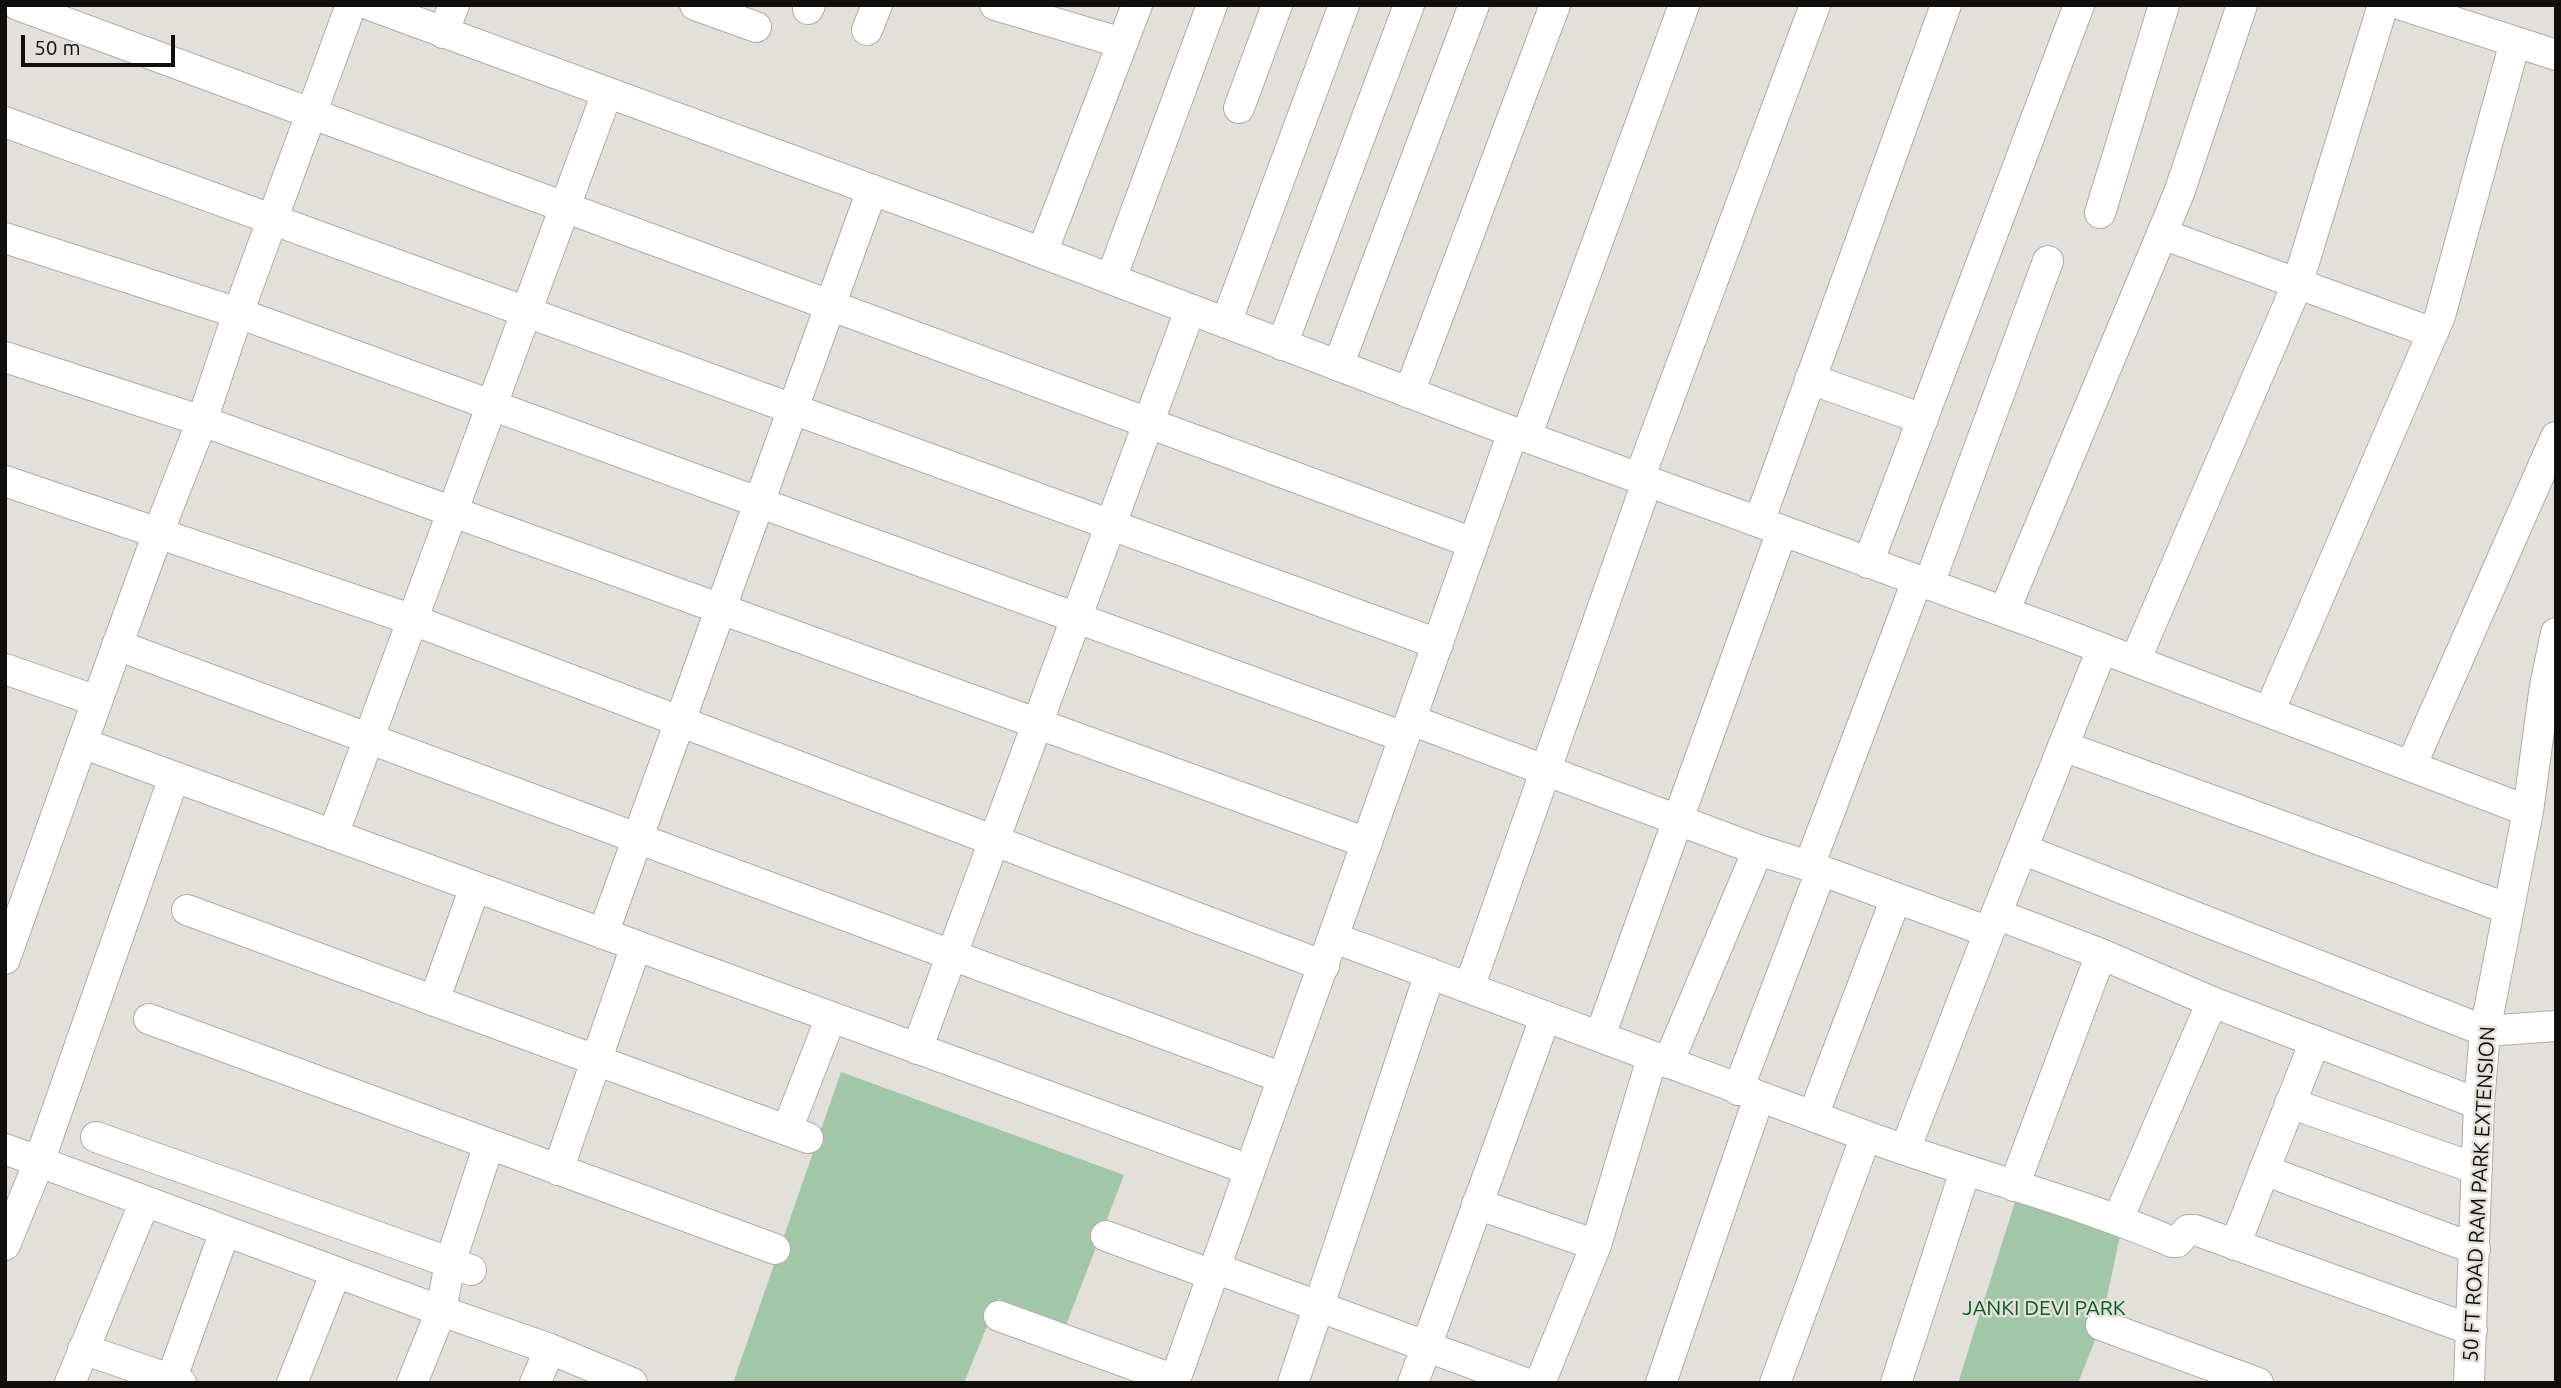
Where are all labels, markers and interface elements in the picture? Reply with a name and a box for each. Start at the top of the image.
scale bar [24,21,178,65]
text: 50 m [34,35,81,59]
street label: 50 FT ROAD RAM PARK EXTENSION [2458,1025,2500,1363]
park label: JANKI DEVI PARK [1962,1295,2126,1321]

